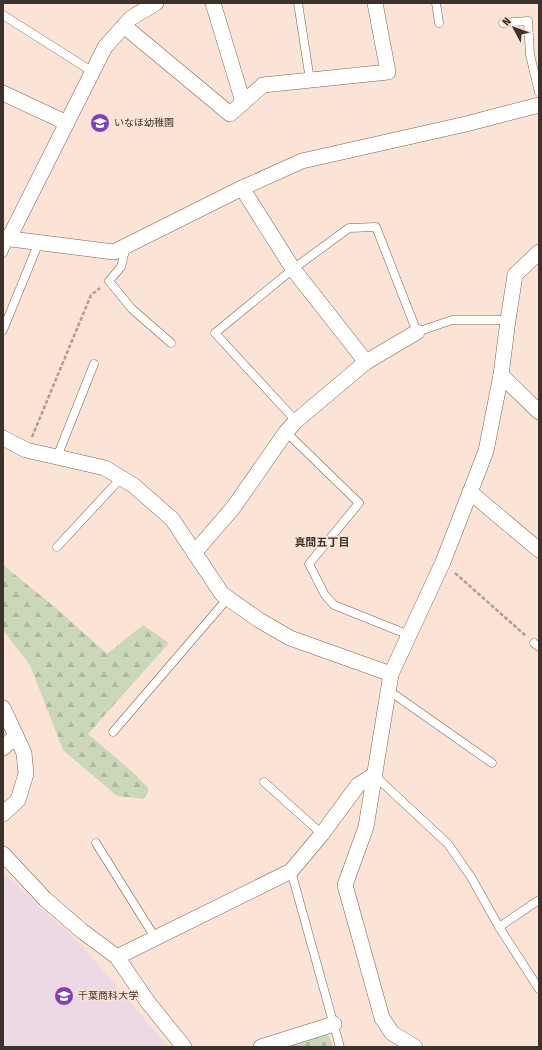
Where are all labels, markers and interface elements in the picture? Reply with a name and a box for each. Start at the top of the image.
north arrow [494,8,534,48]
text: N [500,15,514,29]
school or university icon: いなほ幼稚園 [89,112,111,134]
place label: いなほ幼稚園 [114,117,174,129]
district label: 真間五丁目 [295,536,350,549]
school or university icon: 千葉商科大学 [53,985,75,1007]
place label: 千葉商科大学 [78,990,138,1002]

